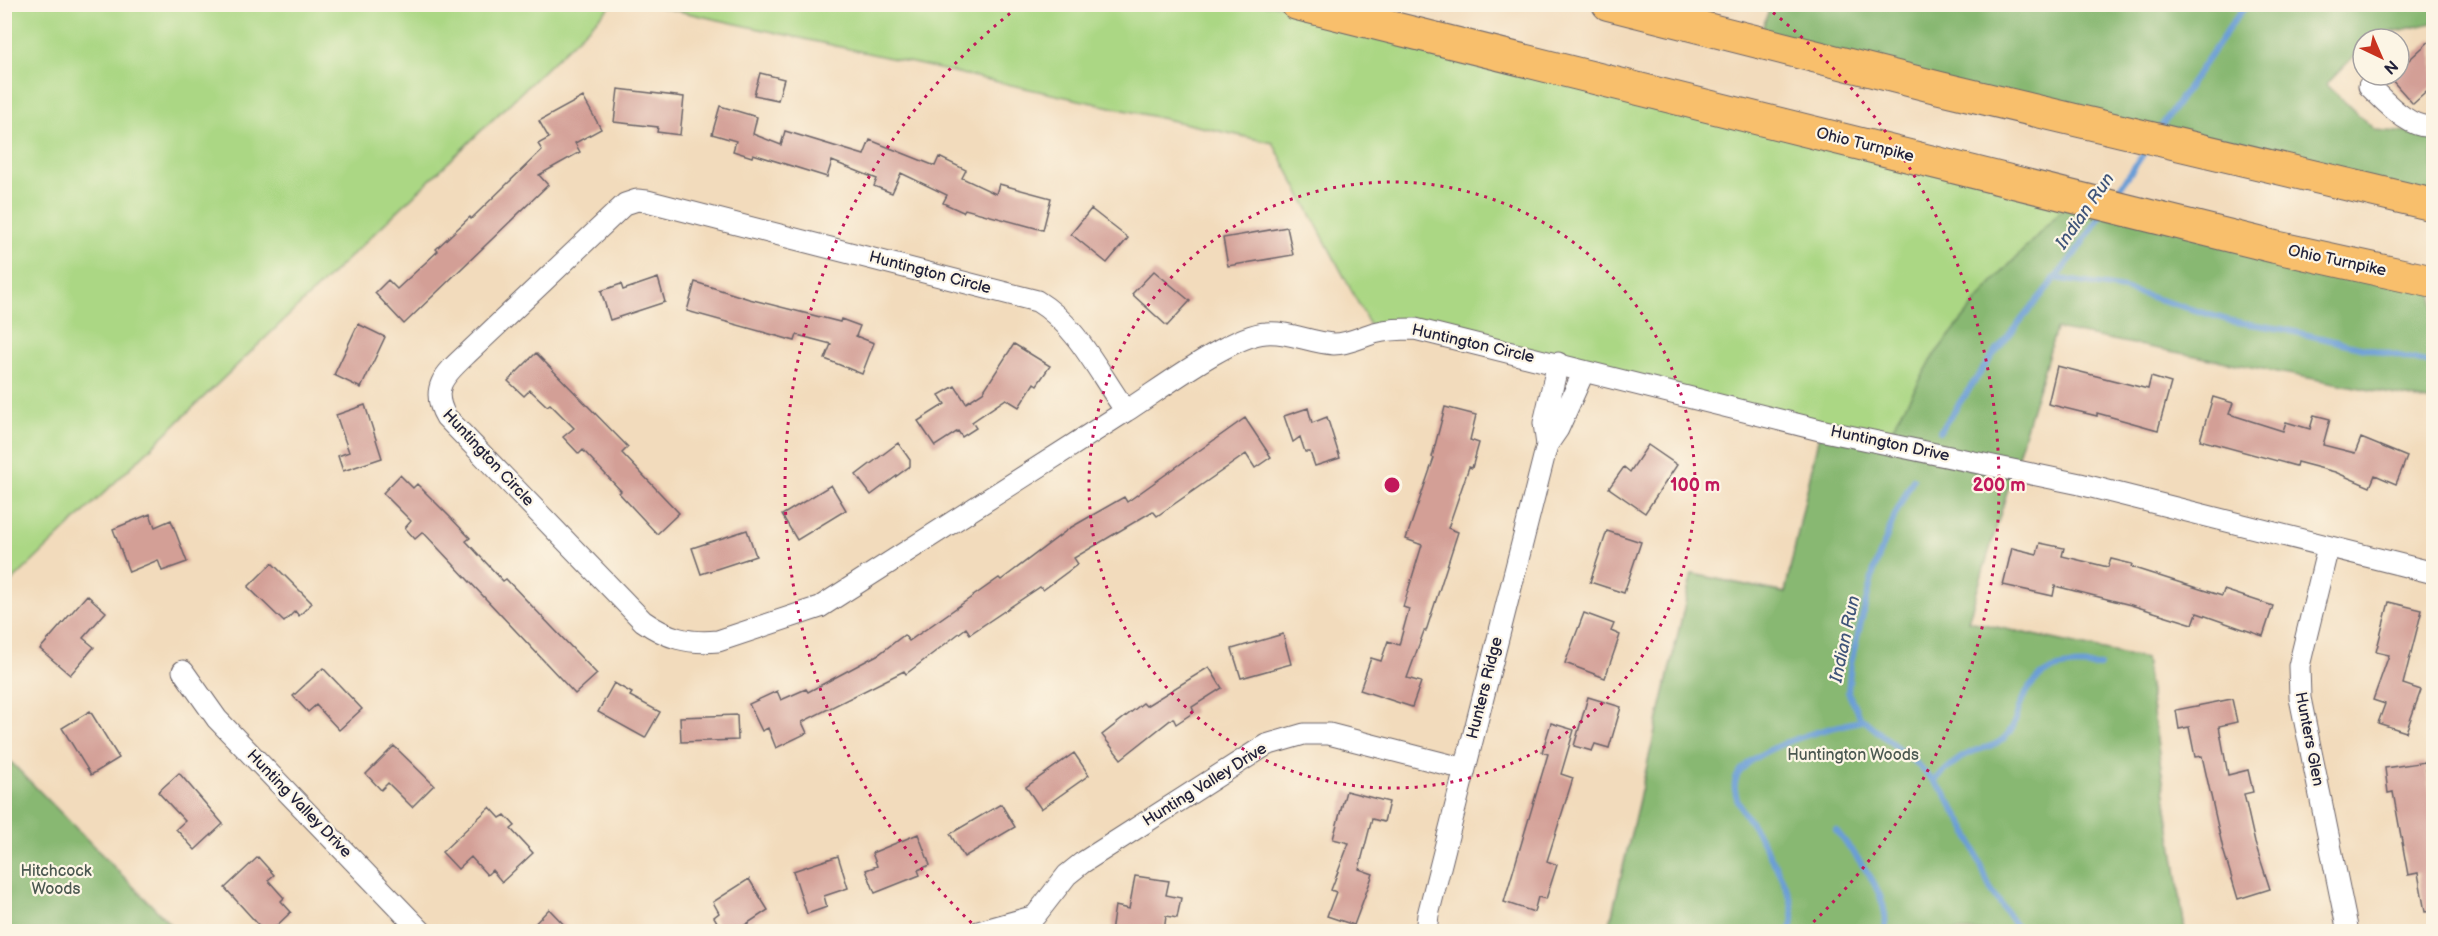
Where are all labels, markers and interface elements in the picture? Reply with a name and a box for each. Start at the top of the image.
north arrow [2351,27,2411,87]
text: N [2379,56,2401,78]
street label: Ohio Turnpike [1814,124,1916,166]
water label: Indian Run [2051,169,2119,254]
street label: Ohio Turnpike [2286,241,2388,281]
street label: Huntington Circle [867,248,994,299]
street label: Huntington Circle [1410,321,1537,367]
street label: Huntington Circle [438,406,538,511]
street label: Huntington Drive [1829,422,1952,466]
centre of rings [1382,475,1402,495]
text: 100 m [1670,475,1720,496]
text: 200 m [1972,475,2026,496]
water label: Indian Run [1825,594,1864,685]
street label: Hunters Ridge [1463,634,1507,741]
street label: Hunters Glen [2291,690,2327,788]
street label: Hunting Valley Drive [1140,739,1271,831]
street label: Hunting Valley Drive [243,746,356,862]
park label: Huntington Woods [1787,746,1919,765]
park label: Hitchcock Woods [20,862,92,899]

